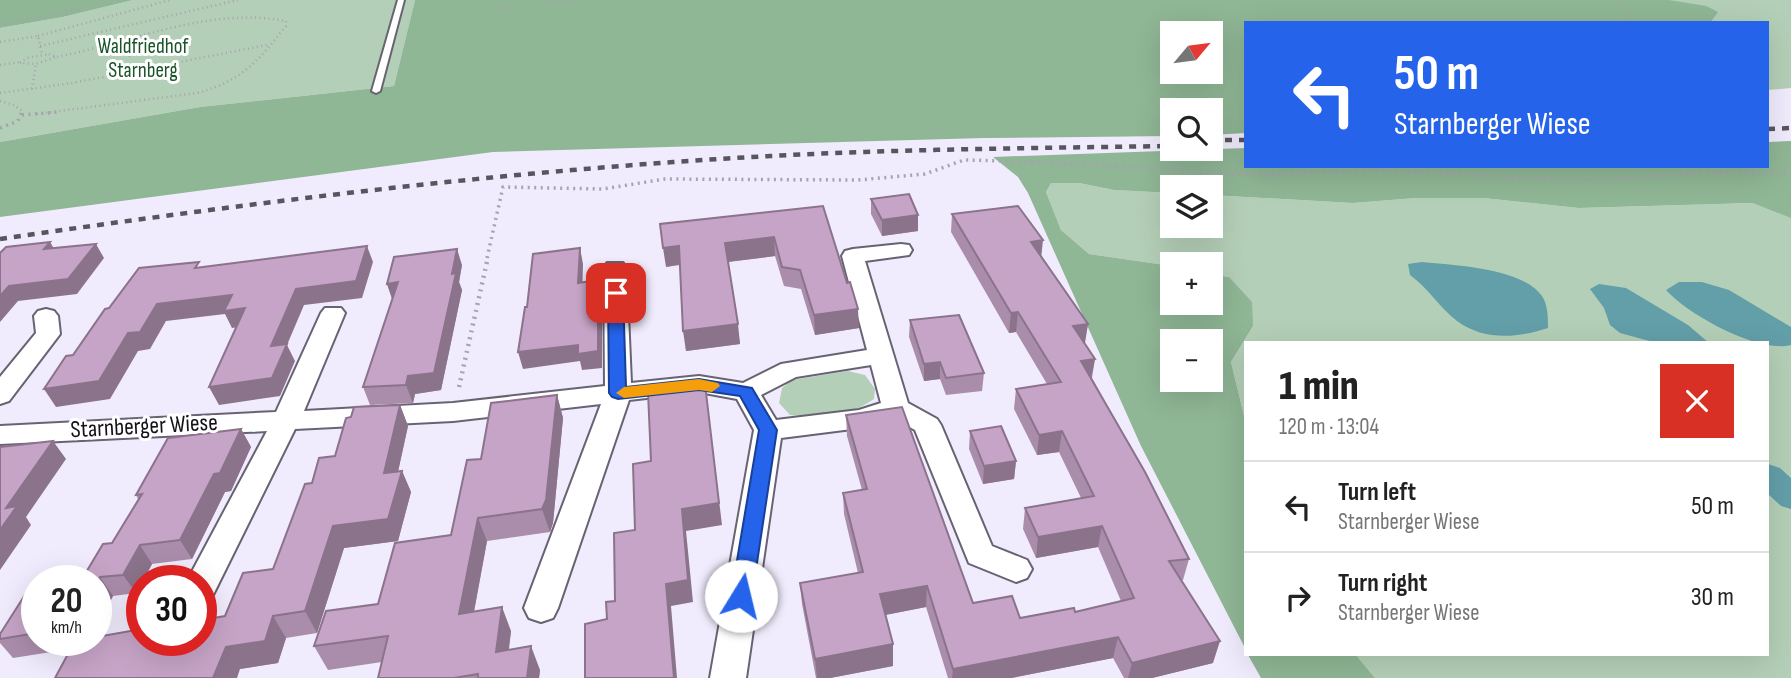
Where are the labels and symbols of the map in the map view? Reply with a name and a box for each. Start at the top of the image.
north arrow [1160,21,1223,84]
park label: Waldfriedhof Starnberg [98,34,189,83]
pin [586,263,646,323]
street label: Starnberger Wiese [70,408,218,444]
position arrow [704,559,778,633]
speed limit sign: 30 [126,565,217,656]

